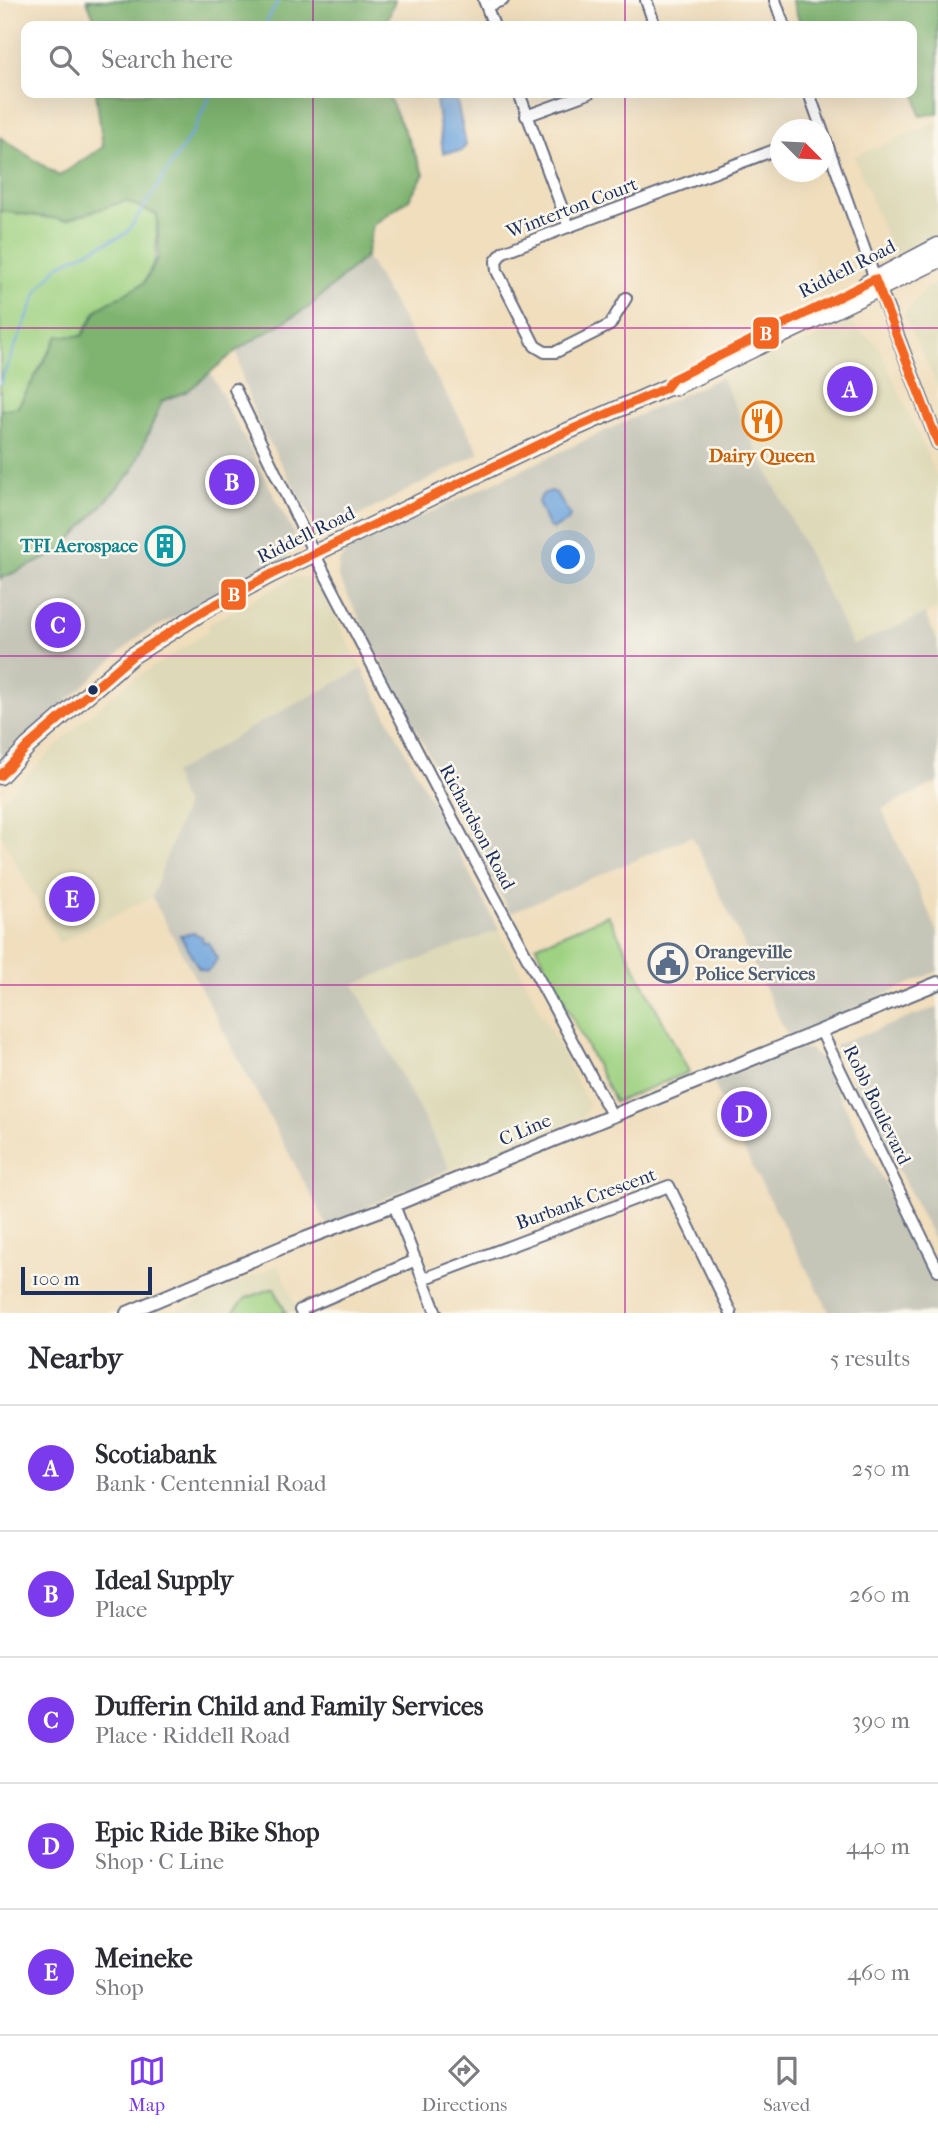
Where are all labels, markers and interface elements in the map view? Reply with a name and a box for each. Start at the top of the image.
search box [21,21,917,98]
icon: search [45,41,83,79]
text: Search here [101,44,233,75]
north arrow [770,119,833,182]
street label: Winterton Court [502,173,641,243]
street label: Riddell Road [795,235,900,303]
line badge: B [752,316,780,350]
text: B [760,323,772,345]
pin: A [827,363,873,415]
restaurant icon: Dairy Queen [741,400,783,442]
place label: Dairy Queen [709,445,816,467]
pin: B [209,456,255,508]
street label: Riddell Road [253,502,359,568]
building icon: TFI Aerospace [144,525,186,567]
place label: TFI Aerospace [19,535,139,557]
your location [551,540,585,574]
line badge: B [220,578,247,611]
text: B [228,584,240,606]
pin: C [35,599,81,651]
unlabelled marker [86,683,100,697]
street label: Richardson Road [435,760,520,894]
pin: E [49,873,95,925]
place label: Orangeville Police Services [695,941,815,985]
public building icon: Orangeville Police Services [647,942,689,984]
street label: Robb Boulevard [839,1042,916,1169]
pin: D [721,1088,767,1140]
street label: C Line [496,1109,554,1151]
street label: Burbank Crescent [513,1163,659,1235]
scale bar [21,1264,152,1296]
text: 100 m [32,1268,80,1290]
text: Nearby [28,1341,123,1376]
text: 5 results [830,1345,910,1372]
text: Scotiabank [95,1439,216,1470]
text: A [44,1455,58,1482]
text: 250 m [852,1455,910,1482]
text: Bank · Centennial Road [95,1470,327,1497]
text: Ideal Supply [95,1565,233,1596]
text: B [44,1581,58,1608]
text: 260 m [849,1581,910,1608]
text: Place [95,1596,147,1623]
text: Dufferin Child and Family Services [95,1691,483,1722]
text: C [43,1707,59,1734]
text: 390 m [852,1707,910,1734]
text: Place · Riddell Road [95,1722,290,1749]
text: Epic Ride Bike Shop [95,1817,320,1848]
text: D [42,1833,60,1860]
text: 440 m [846,1833,910,1860]
text: Shop · C Line [95,1848,224,1875]
text: Meineke [95,1943,193,1974]
text: E [44,1959,58,1986]
text: 460 m [847,1959,910,1986]
text: Shop [95,1974,144,2001]
tab: Map [128,2052,166,2116]
tab: Directions [422,2052,507,2116]
tab: Saved [763,2052,810,2116]

